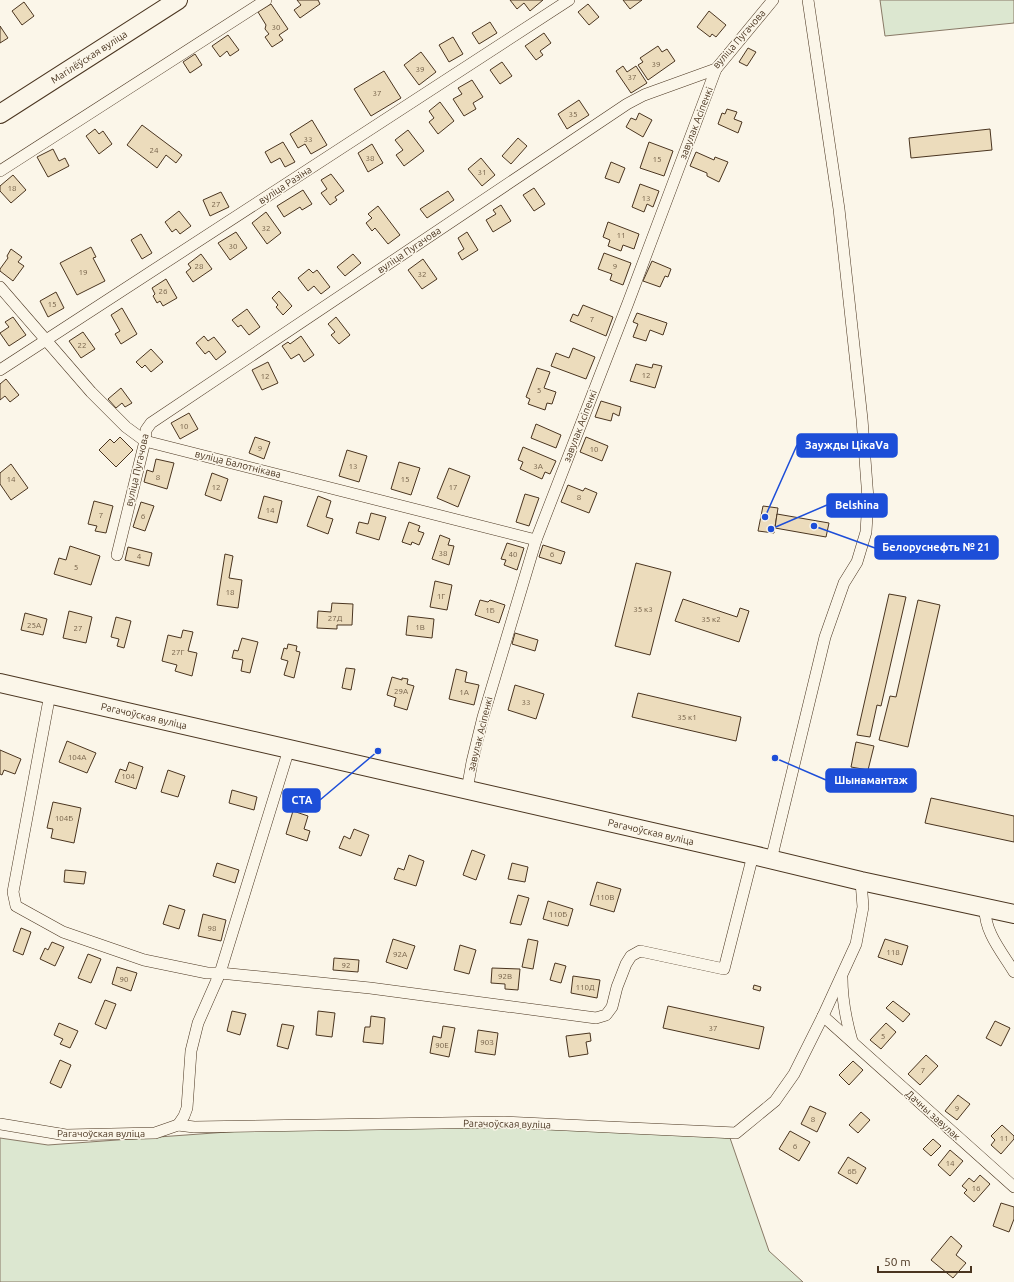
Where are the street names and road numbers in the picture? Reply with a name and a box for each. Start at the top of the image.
street label: вуліца Пугачова [710,7,768,71]
street label: Магілёўская вуліца [49,28,129,86]
street label: завулак Асіпенкі [677,85,715,161]
street label: вуліца Разіна [256,164,314,206]
street label: вуліца Пугачова [375,225,443,275]
street label: завулак Асіпенкі [561,388,599,464]
street label: вуліца Пугачова [123,433,151,507]
street label: вуліца Балотнікава [194,448,282,480]
street label: завулак Асіпенкі [465,695,495,773]
street label: Рагачоўская вуліца [100,701,188,731]
street label: Рагачоўская вуліца [607,817,695,847]
street label: Дачны завулак [904,1088,962,1142]
street label: Рагачоўская вуліца [463,1118,551,1130]
street label: Рагачоўская вуліца [57,1128,145,1139]

